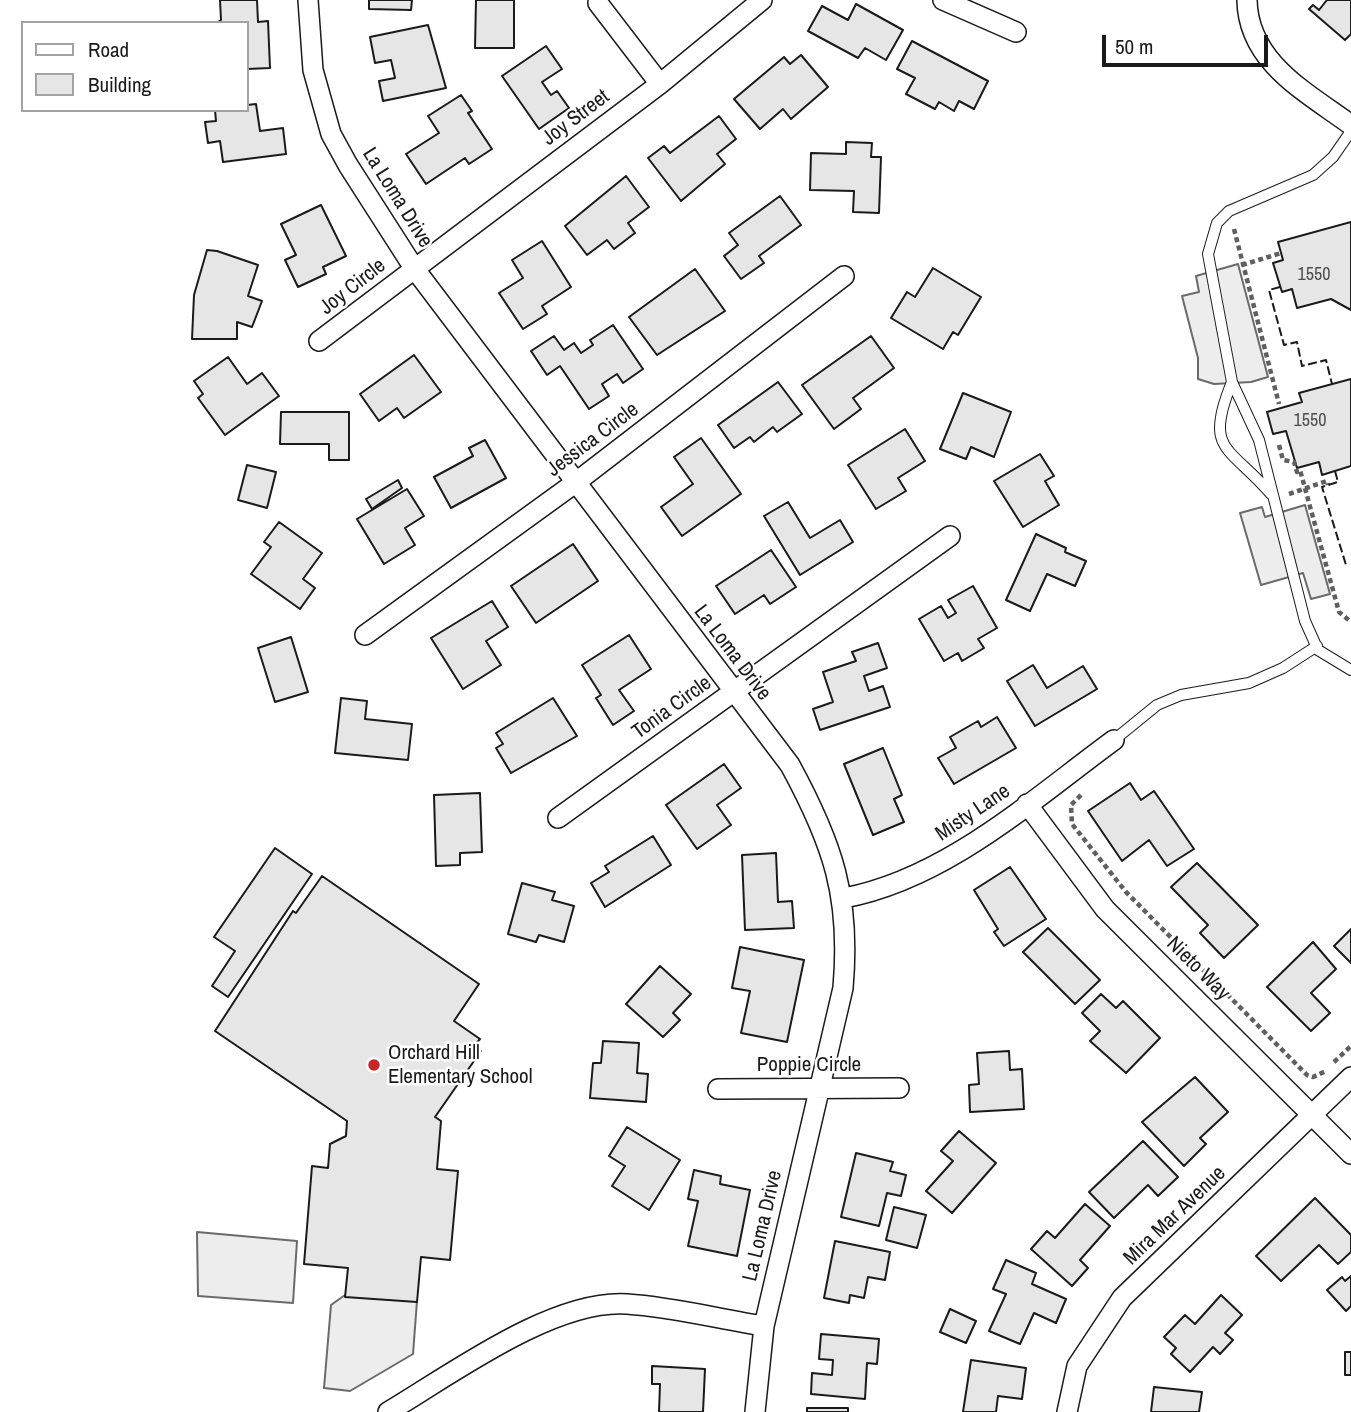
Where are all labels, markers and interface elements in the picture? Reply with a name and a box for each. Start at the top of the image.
legend [21,21,248,112]
scale bar [1106,21,1272,65]
text: 50 m [1115,32,1153,61]
text: Road [88,35,129,64]
text: Building [88,70,151,99]
street label: Joy Street [537,85,615,151]
street label: La Loma Drive [356,143,438,253]
street label: Joy Circle [315,254,391,320]
house number: 1550 [1298,264,1330,286]
street label: Jessica Circle [542,397,644,483]
house number: 1550 [1294,410,1326,432]
street label: La Loma Drive [688,600,776,706]
street label: Tonia Circle [627,671,717,745]
street label: Misty Lane [931,779,1015,847]
street label: Nieto Way [1161,932,1235,1006]
place label: Orchard Hill Elementary School [388,1040,533,1090]
street label: Poppie Circle [757,1052,861,1078]
marker: Orchard Hill Elementary School [366,1057,382,1073]
street label: Mira Mar Avenue [1119,1161,1231,1271]
street label: La Loma Drive [738,1168,788,1284]

